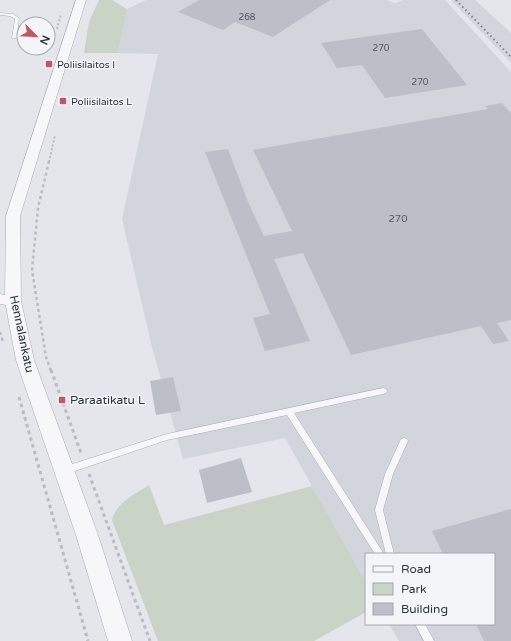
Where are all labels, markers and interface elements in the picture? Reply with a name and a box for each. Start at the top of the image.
house number: 268 [239,12,256,23]
north arrow [16,16,56,56]
text: N [37,33,52,47]
house number: 270 [373,43,390,54]
marker: Poliisilaitos I [44,59,54,69]
place label: Poliisilaitos I [57,59,115,71]
house number: 270 [412,77,429,88]
marker: Poliisilaitos L [58,96,68,106]
place label: Poliisilaitos L [71,96,132,108]
house number: 270 [389,213,407,225]
street label: Hennalankatu [7,294,37,374]
place label: Paraatikatu L [70,393,145,407]
marker: Paraatikatu L [57,395,67,405]
legend [365,553,495,625]
text: Road [401,562,431,576]
text: Park [401,582,427,596]
text: Building [401,602,448,616]

